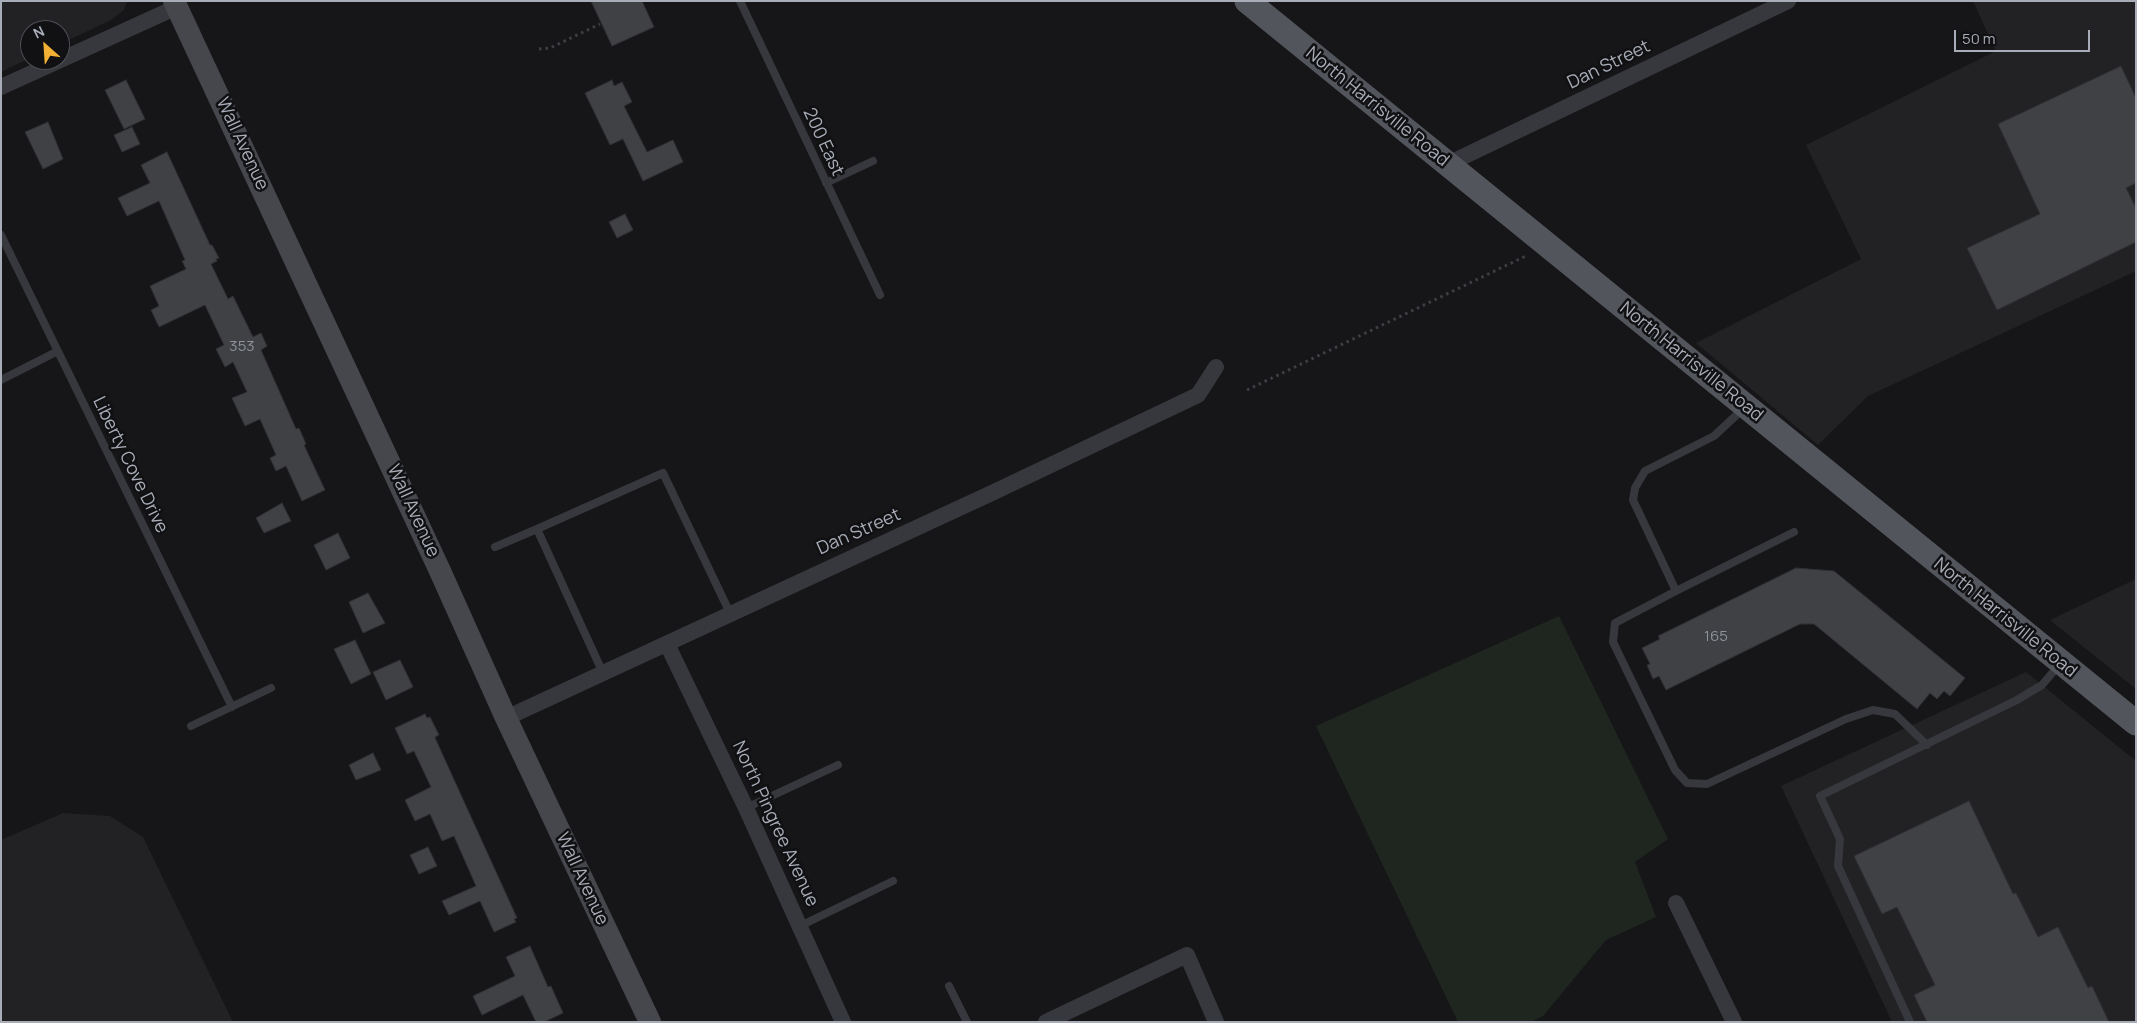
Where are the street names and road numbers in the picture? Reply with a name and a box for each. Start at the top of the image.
street label: Dan Street [1564,36,1654,94]
street label: North Harrisville Road [1301,43,1453,171]
street label: Wall Avenue [211,94,273,194]
street label: 200 East [798,104,848,180]
street label: North Harrisville Road [1615,298,1767,426]
street label: Liberty Cove Drive [88,393,172,537]
street label: Wall Avenue [382,461,444,561]
street label: Dan Street [814,504,904,560]
street label: North Harrisville Road [1929,554,2081,682]
street label: North Pingree Avenue [727,738,823,910]
street label: Wall Avenue [551,829,613,929]

